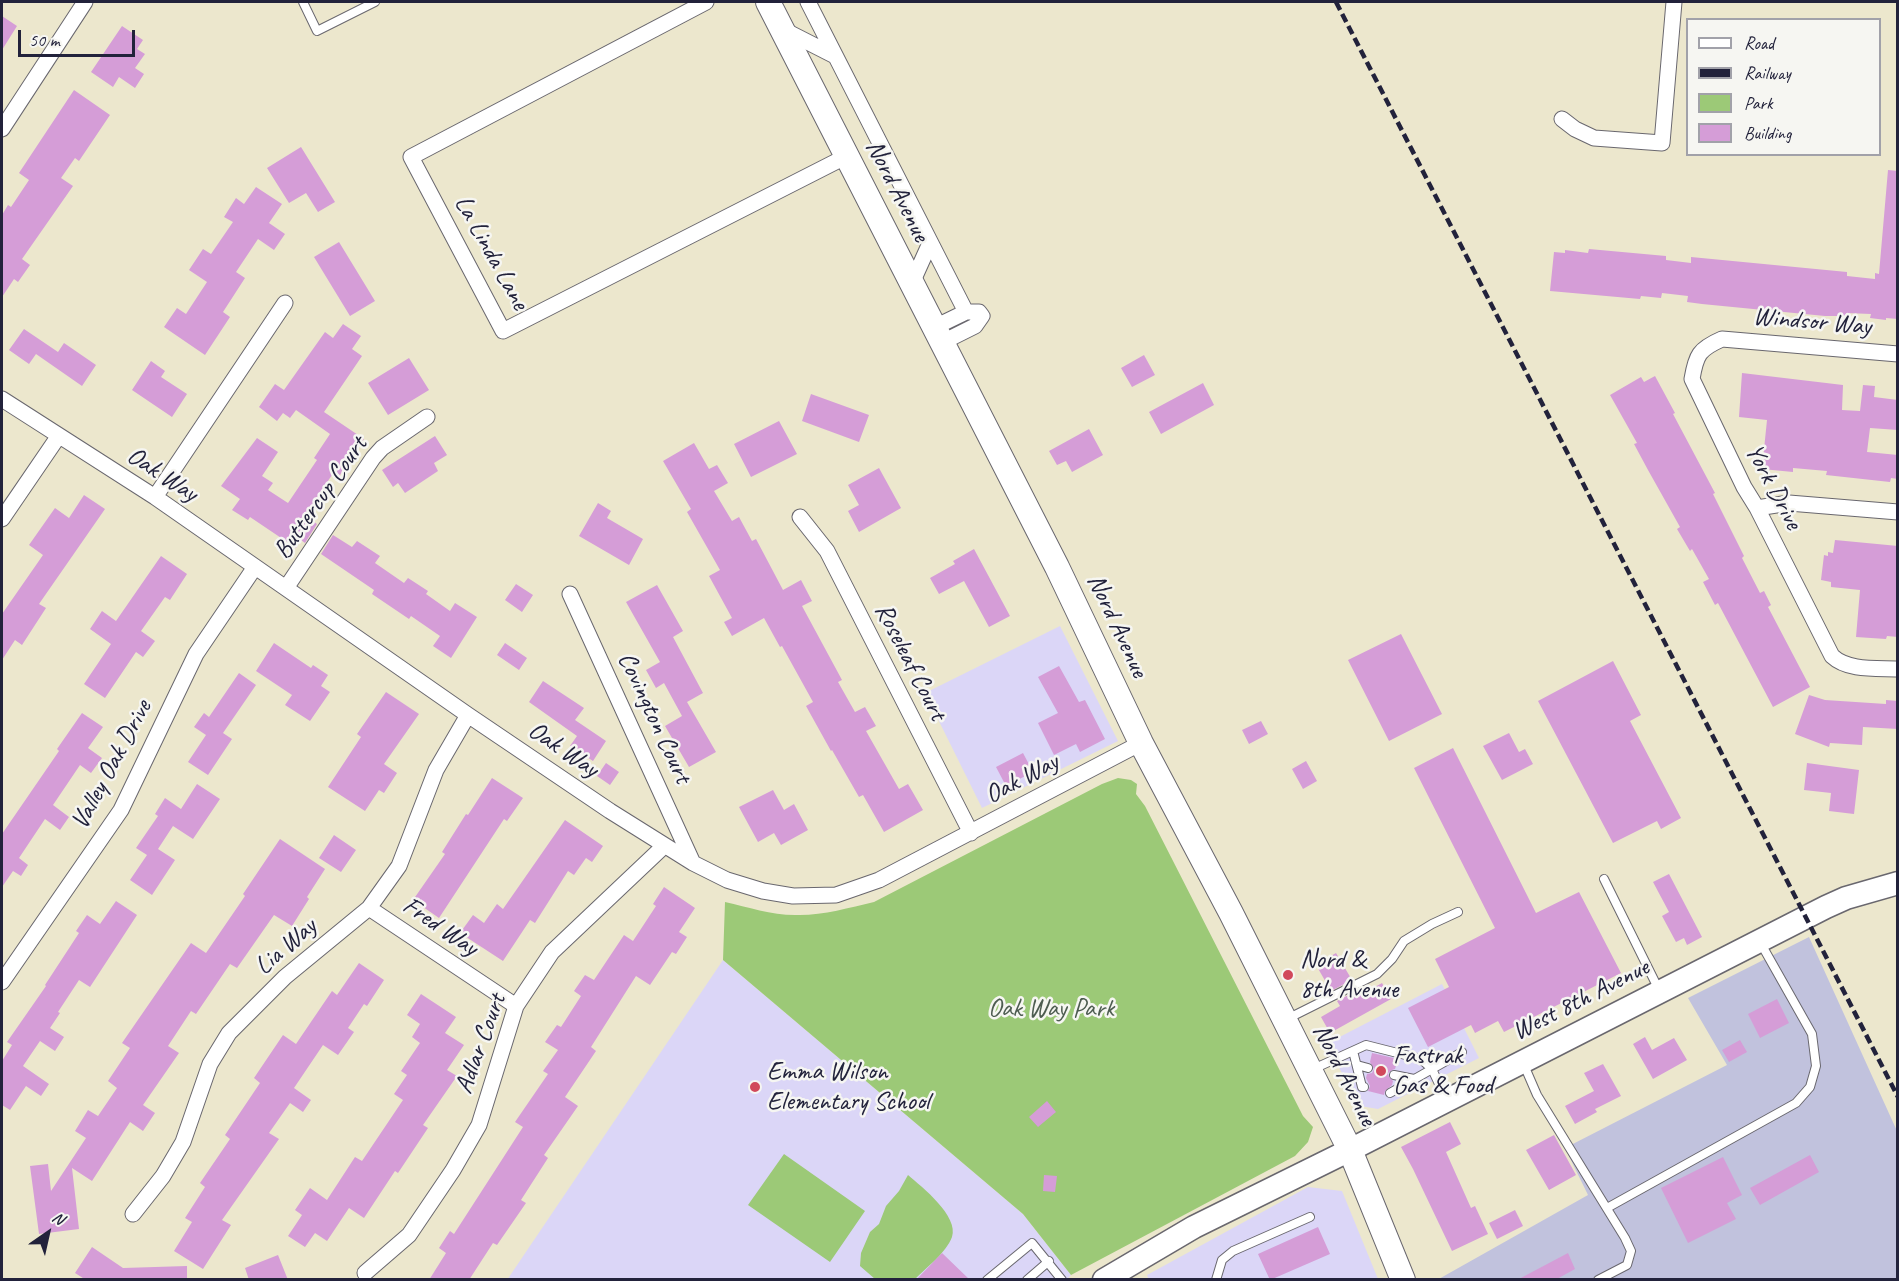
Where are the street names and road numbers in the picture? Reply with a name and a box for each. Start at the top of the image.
street label: Nord Avenue [858,135,936,247]
street label: La Linda Lane [447,190,535,316]
street label: Windsor Way [1752,301,1872,343]
street label: Buttercup Court [267,431,375,565]
street label: York Drive [1737,439,1809,535]
street label: Oak Way [121,441,203,509]
street label: Nord Avenue [1080,569,1154,683]
street label: Roseleaf Court [867,598,953,726]
street label: Covington Court [610,648,698,788]
street label: Valley Oak Drive [65,695,159,835]
street label: Oak Way [522,715,604,785]
street label: Oak Way [980,747,1064,811]
street label: Fred Way [396,890,484,964]
street label: Lia Way [249,912,323,982]
street label: West 8th Avenue [1507,952,1655,1048]
street label: Adlar Court [449,990,513,1098]
street label: Nord Avenue [1305,1019,1383,1131]

